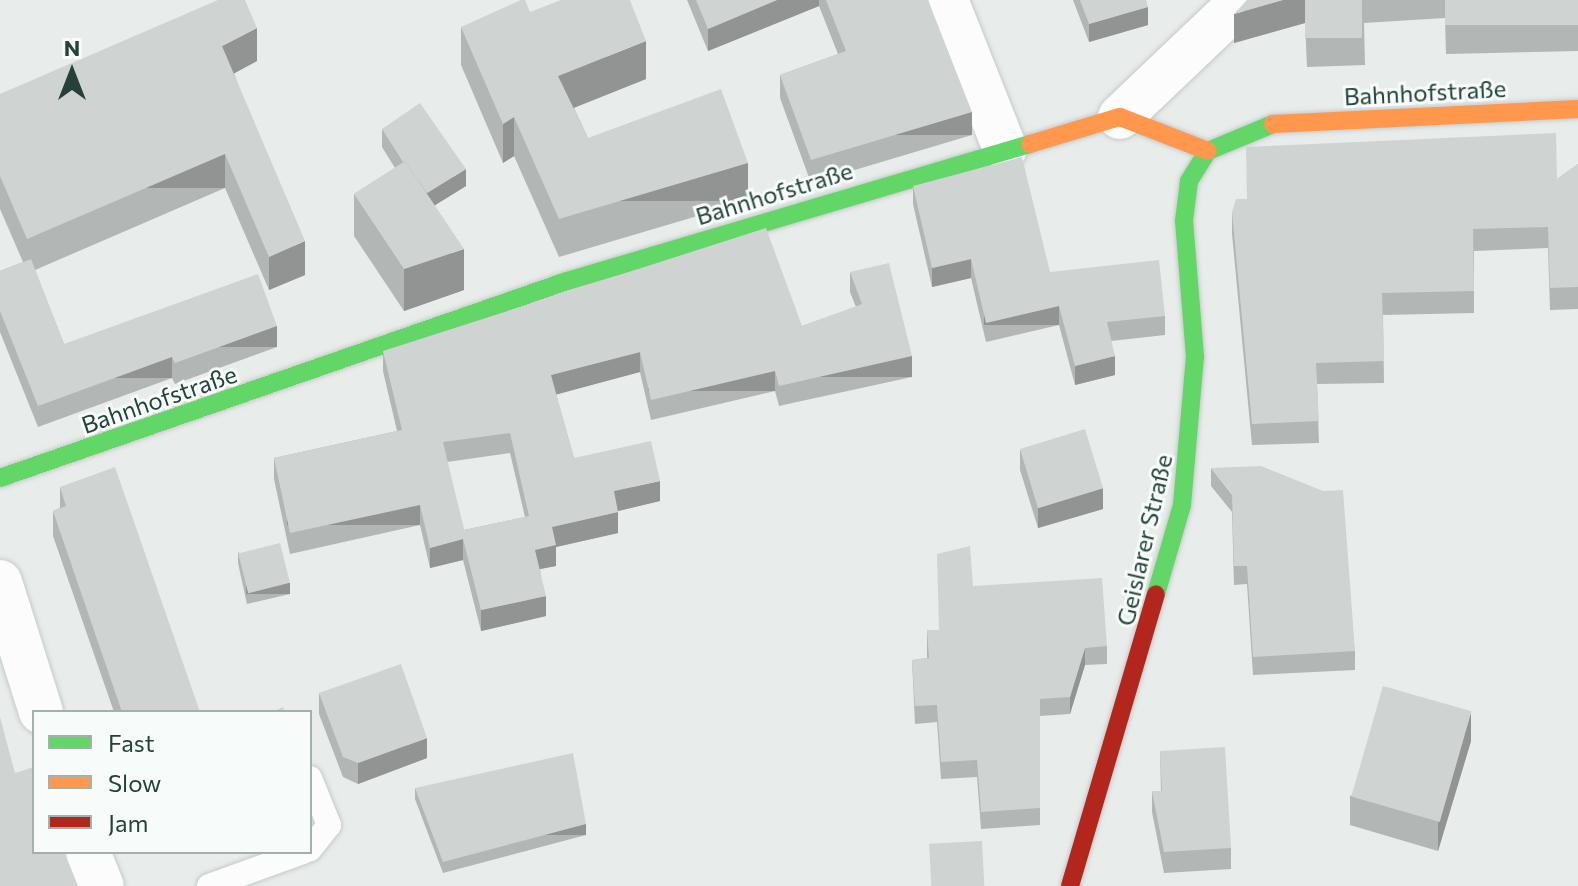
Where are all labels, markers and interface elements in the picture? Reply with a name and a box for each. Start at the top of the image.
north arrow [32,32,112,112]
text: N [64,34,80,61]
street label: Bahnhofstraße [1343,73,1507,111]
street label: Bahnhofstraße [692,155,856,231]
street label: Bahnhofstraße [78,359,240,439]
street label: Geislarer Straße [1110,452,1178,628]
legend [32,710,312,854]
text: Fast [108,728,155,757]
text: Slow [108,768,161,797]
text: Jam [108,808,148,837]

